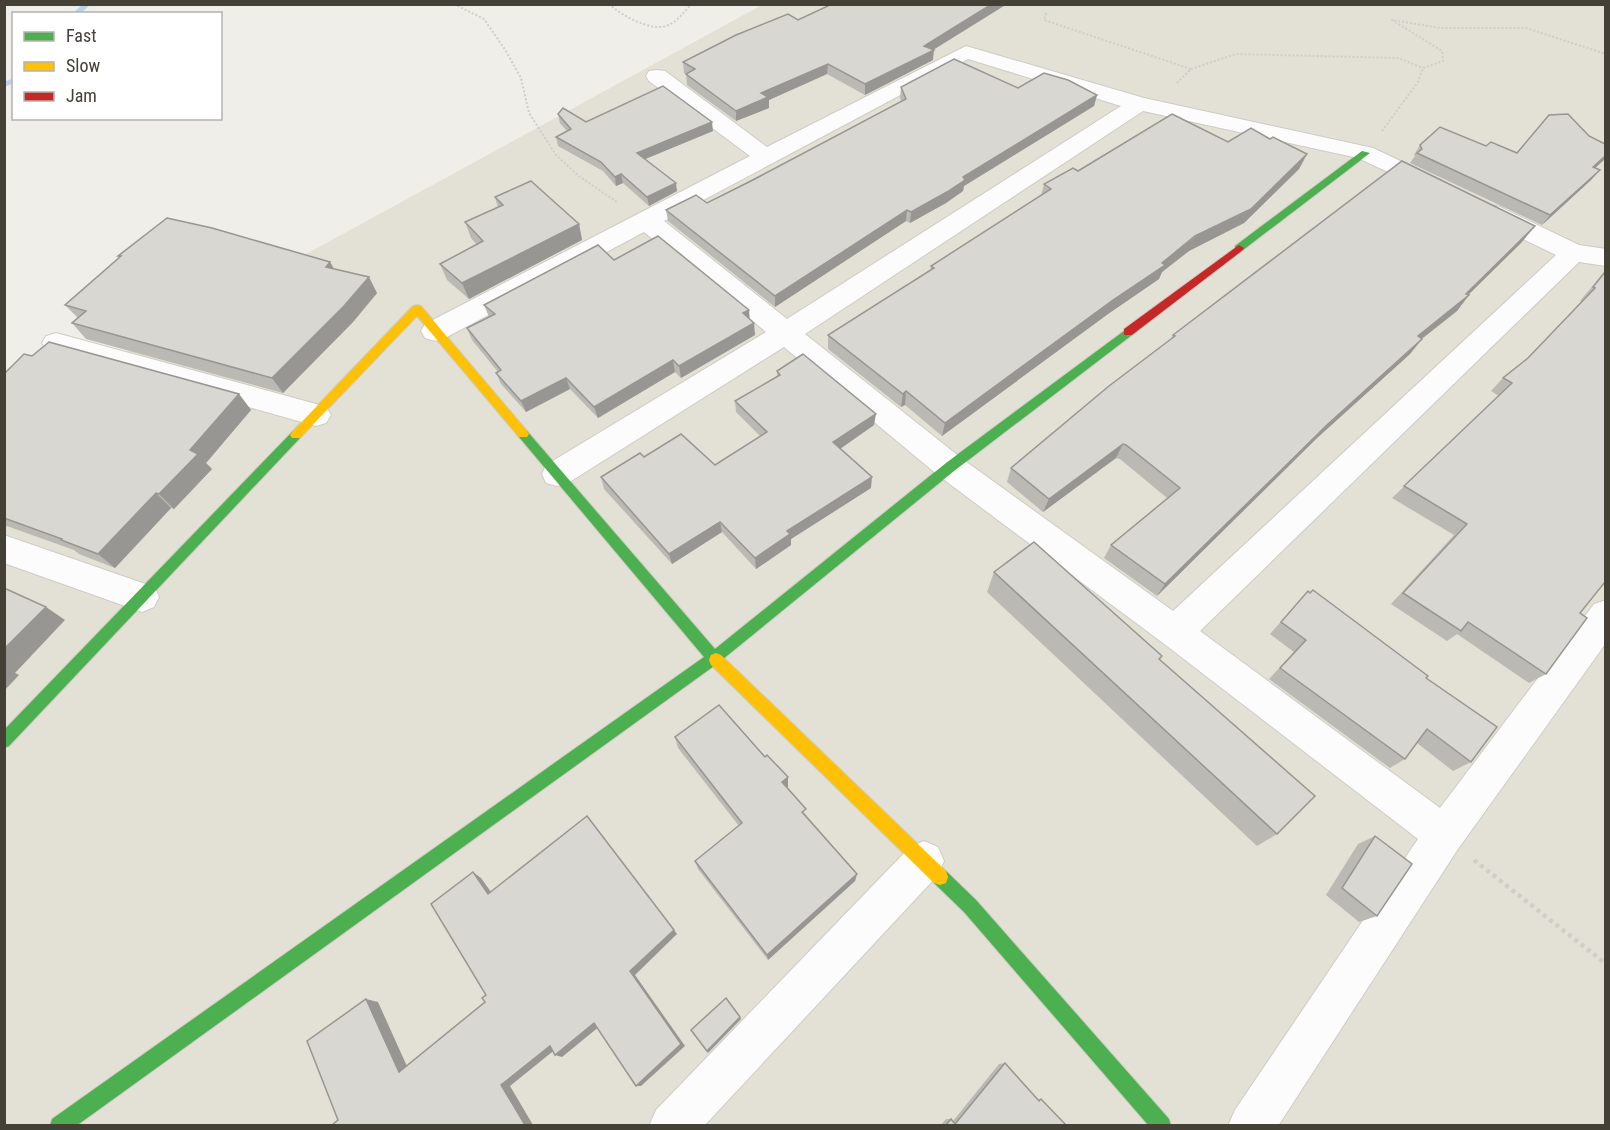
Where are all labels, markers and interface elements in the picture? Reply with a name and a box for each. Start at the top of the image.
legend [12,12,222,120]
text: Fast [66,25,97,46]
text: Slow [66,55,101,76]
text: Jam [66,85,97,106]

